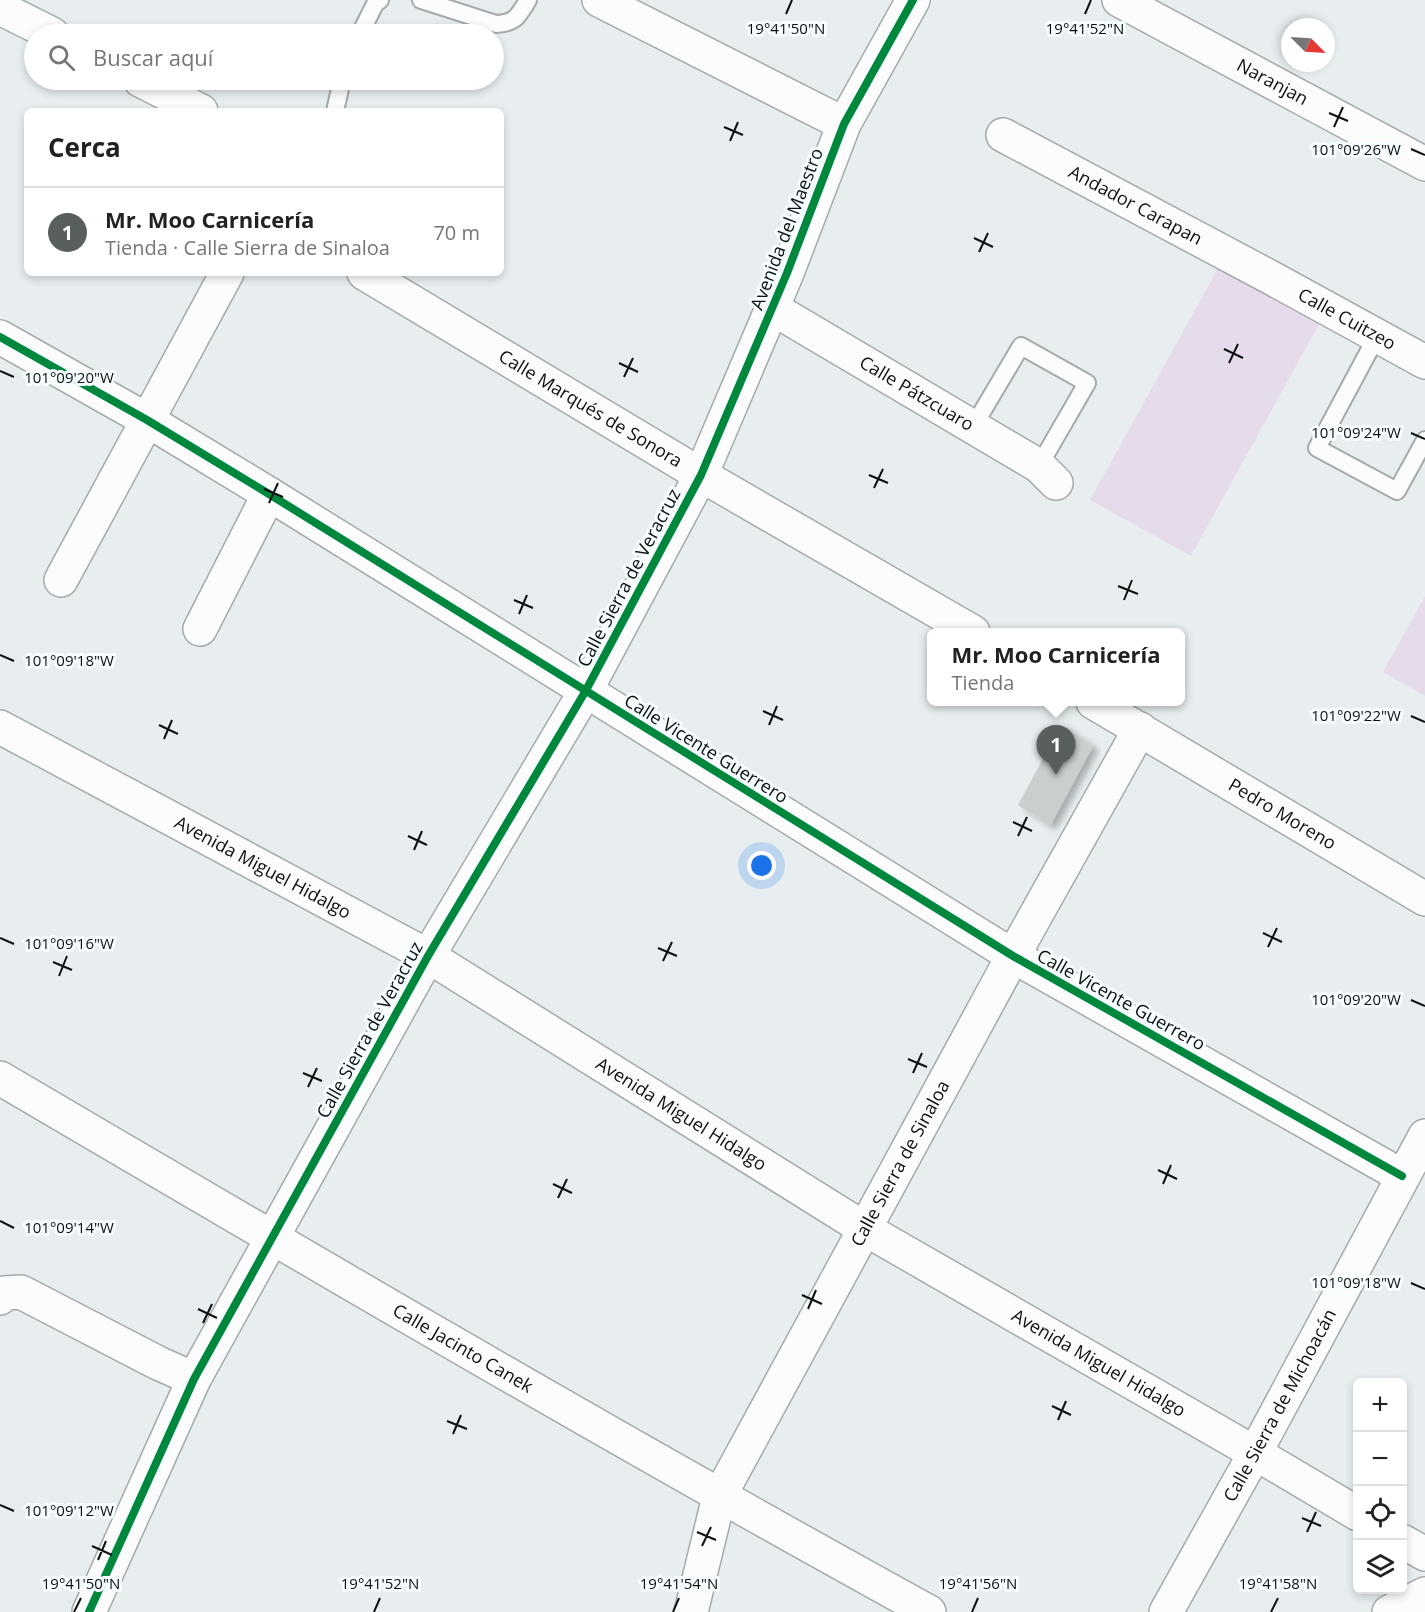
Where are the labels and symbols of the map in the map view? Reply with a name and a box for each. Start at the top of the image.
text: 19°41'50"N [747,18,825,38]
text: 19°41'52"N [1046,18,1124,38]
north arrow [1281,18,1335,72]
street label: Naranjan [1233,52,1313,110]
text: 101°09'26"W [1311,139,1401,159]
street label: Avenida del Maestro [744,144,828,313]
street label: Andador Carapan [1065,159,1207,250]
street label: Calle Cuitzeo [1294,282,1400,355]
street label: Calle Marqués de Sonora [495,344,687,472]
street label: Calle Pátzcuaro [856,350,979,436]
text: 101°09'20"W [24,367,114,387]
text: 101°09'24"W [1311,422,1401,442]
street label: Calle Sierra de Veracruz [571,484,685,671]
text: 101°09'18"W [24,650,114,670]
street label: Calle Vicente Guerrero [620,688,793,808]
text: 101°09'22"W [1311,705,1401,725]
pin: 1 [1036,726,1076,775]
street label: Pedro Moreno [1224,772,1341,855]
street label: Avenida Miguel Hidalgo [171,810,356,924]
your location [747,851,776,880]
text: 101°09'16"W [24,933,114,953]
street label: Calle Sierra de Veracruz [310,937,428,1122]
street label: Calle Vicente Guerrero [1033,943,1210,1055]
text: 101°09'20"W [1311,989,1401,1009]
street label: Avenida Miguel Hidalgo [592,1051,772,1176]
street label: Calle Sierra de Sinaloa [844,1076,954,1250]
text: 101°09'14"W [24,1217,114,1237]
text: 101°09'18"W [1311,1272,1401,1292]
street label: Calle Jacinto Canek [389,1298,538,1398]
street label: Avenida Miguel Hidalgo [1008,1303,1190,1422]
street label: Calle Sierra de Michoacán [1217,1304,1341,1506]
text: 101°09'12"W [24,1500,114,1520]
text: 19°41'50"N [42,1573,120,1593]
text: 19°41'52"N [341,1573,419,1593]
text: 19°41'54"N [640,1573,718,1593]
text: 19°41'56"N [939,1573,1017,1593]
text: 19°41'58"N [1239,1573,1317,1593]

